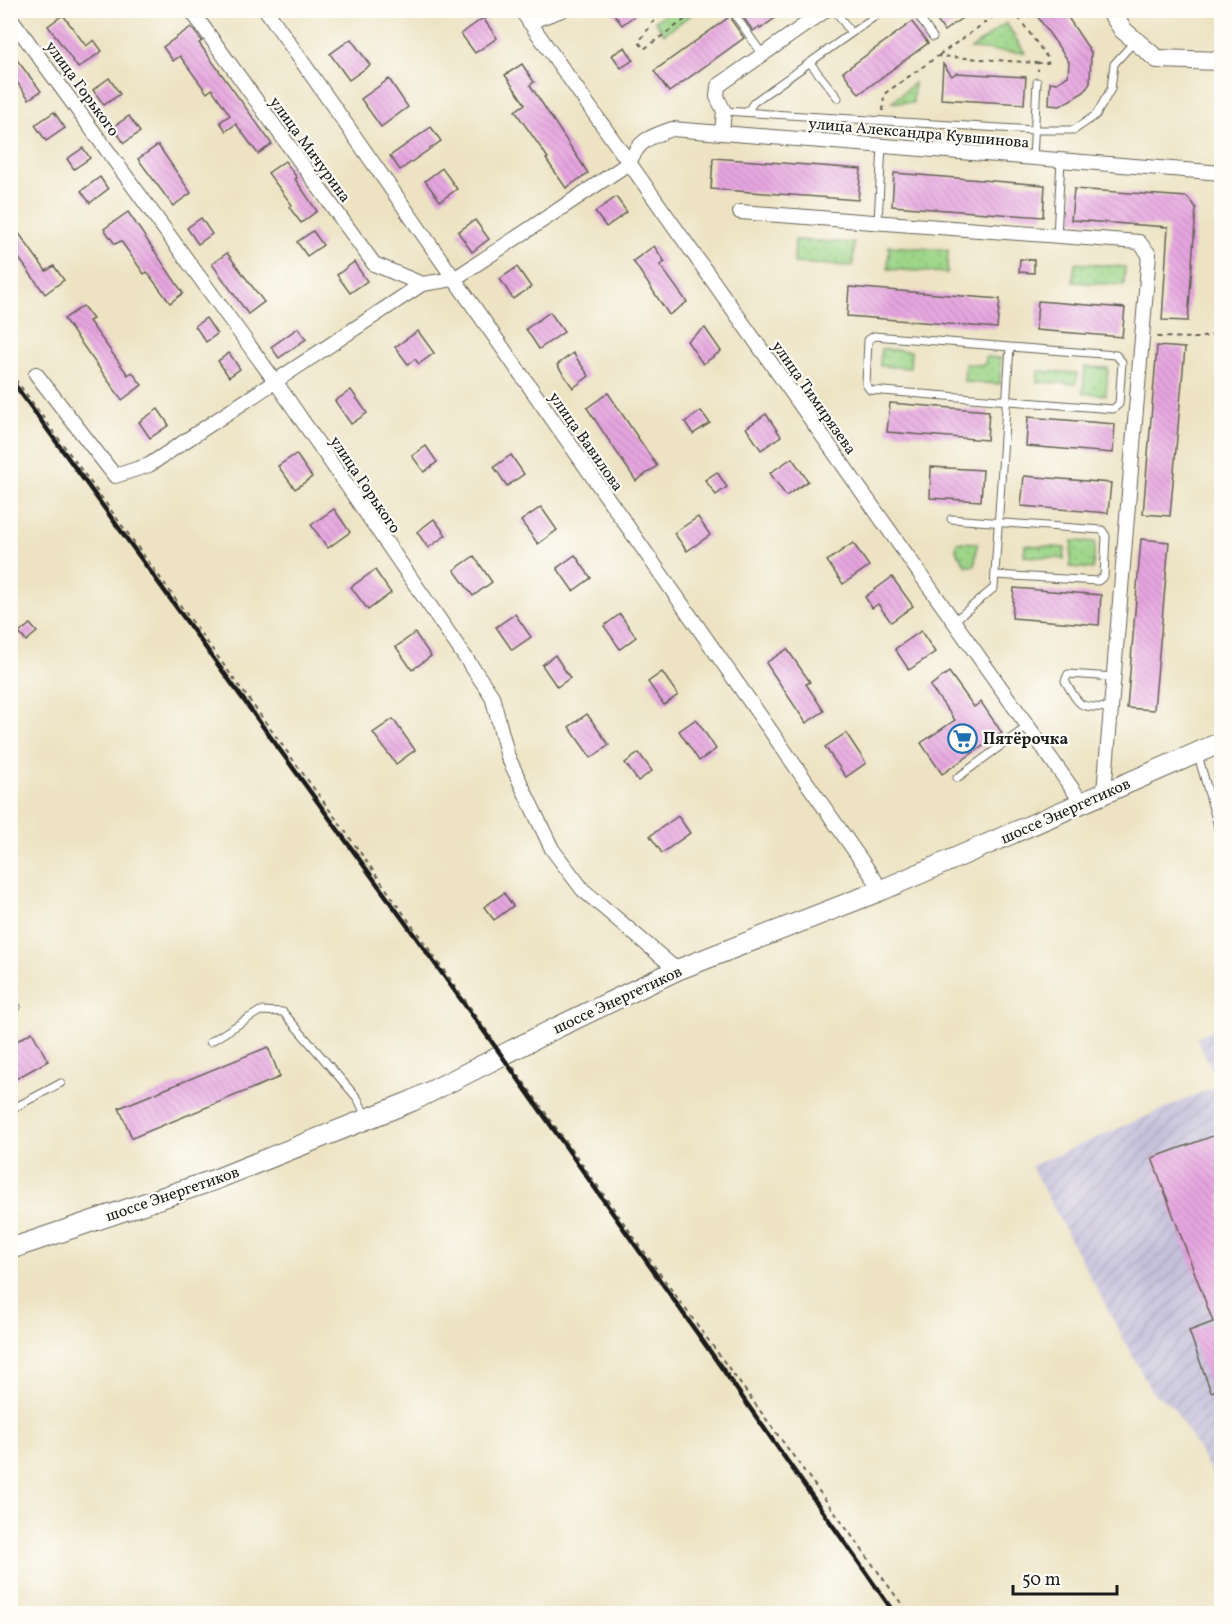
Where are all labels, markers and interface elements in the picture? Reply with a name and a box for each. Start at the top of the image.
street label: улица Горького [39,37,124,141]
street label: улица Мичурина [263,93,355,208]
street label: улица Александра Кувшинова [807,113,1030,155]
street label: улица Тимирязева [766,337,861,460]
street label: улица Вавилова [543,388,628,496]
street label: улица Горького [324,432,405,538]
supermarket icon: Пятёрочка [946,722,978,754]
place label: Пятёрочка [983,729,1068,751]
street label: шоссе Энергетиков [997,773,1134,850]
street label: шоссе Энергетиков [550,961,686,1040]
street label: шоссе Энергетиков [103,1162,243,1228]
scale bar [1013,1558,1116,1596]
text: 50 m [1022,1568,1061,1593]

